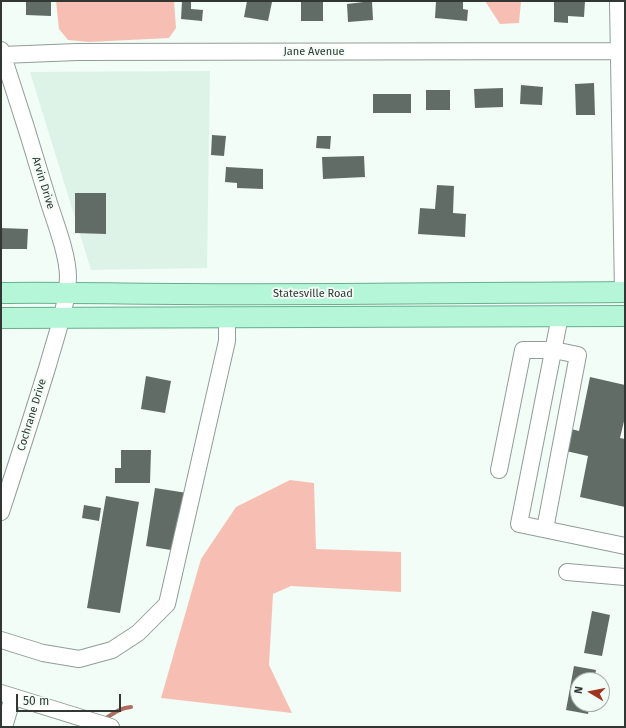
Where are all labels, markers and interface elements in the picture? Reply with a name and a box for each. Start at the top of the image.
street label: Jane Avenue [283,45,345,59]
street label: Arvin Drive [29,155,57,211]
street label: Statesville Road [273,287,353,301]
street label: Cochrane Drive [15,377,49,453]
north arrow [570,672,610,712]
text: N [572,685,586,695]
scale bar [18,686,123,712]
text: 50 m [23,694,49,708]

